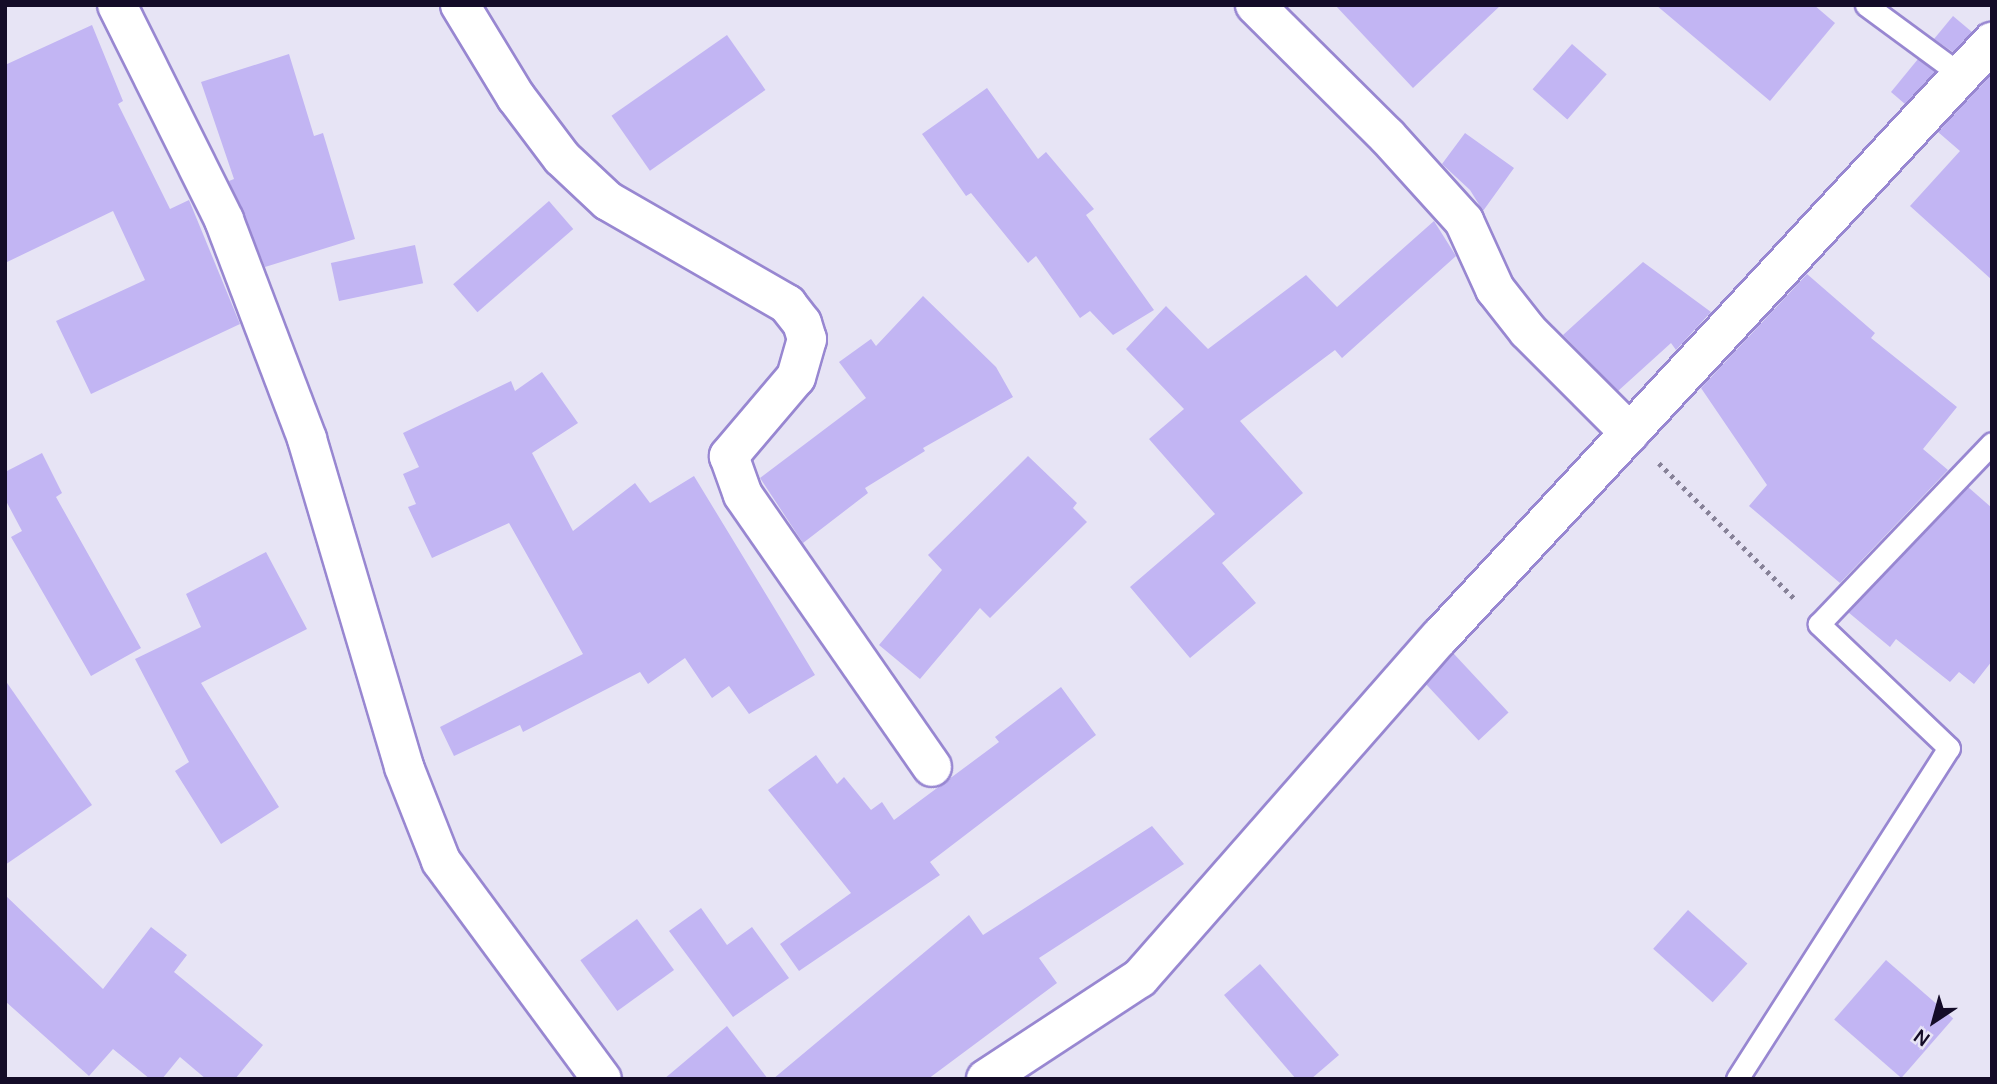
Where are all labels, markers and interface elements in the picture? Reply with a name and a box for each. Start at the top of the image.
north arrow [1899,986,1969,1056]
text: N [1908,1023,1935,1053]

